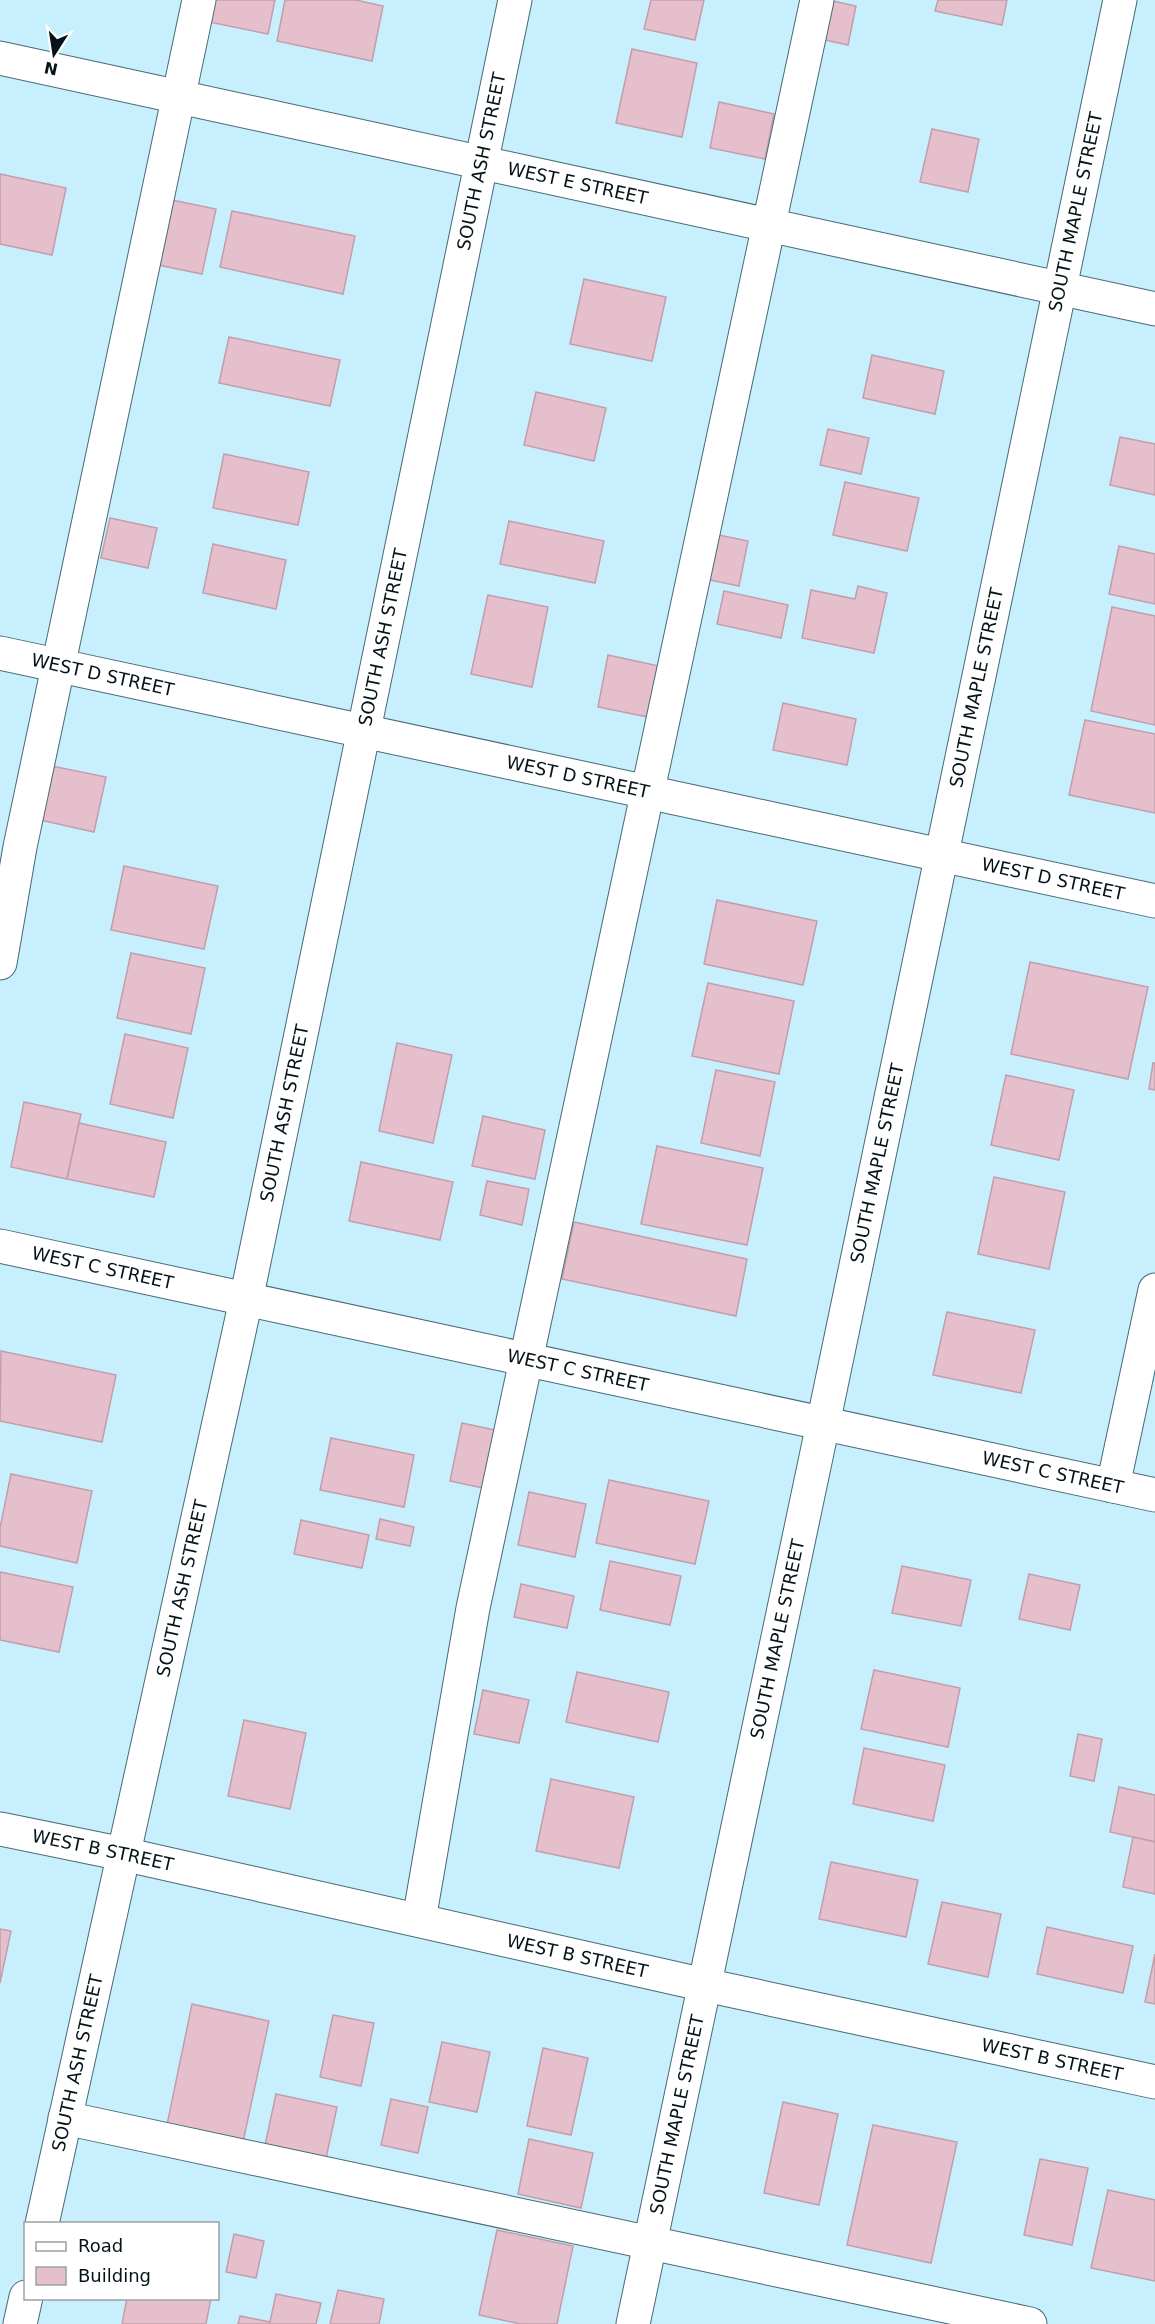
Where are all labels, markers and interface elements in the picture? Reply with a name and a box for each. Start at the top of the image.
north arrow [24,24,84,84]
text: N [42,57,60,79]
street label: SOUTH ASH STREET [453,70,510,252]
street label: SOUTH MAPLE STREET [1044,109,1107,314]
street label: WEST E STREET [505,158,651,209]
street label: SOUTH ASH STREET [354,546,411,728]
street label: SOUTH MAPLE STREET [945,585,1007,789]
street label: WEST D STREET [29,649,177,700]
street label: WEST D STREET [505,751,652,802]
street label: WEST D STREET [980,853,1127,904]
street label: SOUTH ASH STREET [256,1021,313,1204]
street label: SOUTH MAPLE STREET [846,1061,908,1265]
street label: WEST C STREET [30,1242,177,1293]
street label: WEST C STREET [505,1345,652,1396]
street label: WEST C STREET [980,1447,1127,1498]
street label: SOUTH ASH STREET [152,1497,212,1679]
street label: SOUTH MAPLE STREET [746,1536,809,1741]
street label: WEST B STREET [30,1825,177,1875]
street label: WEST B STREET [505,1930,651,1982]
street label: SOUTH ASH STREET [47,1971,107,2153]
street label: SOUTH MAPLE STREET [645,2012,708,2216]
street label: WEST B STREET [979,2034,1126,2085]
legend [24,2222,219,2300]
text: Road [78,2235,123,2256]
text: Building [78,2265,151,2286]

